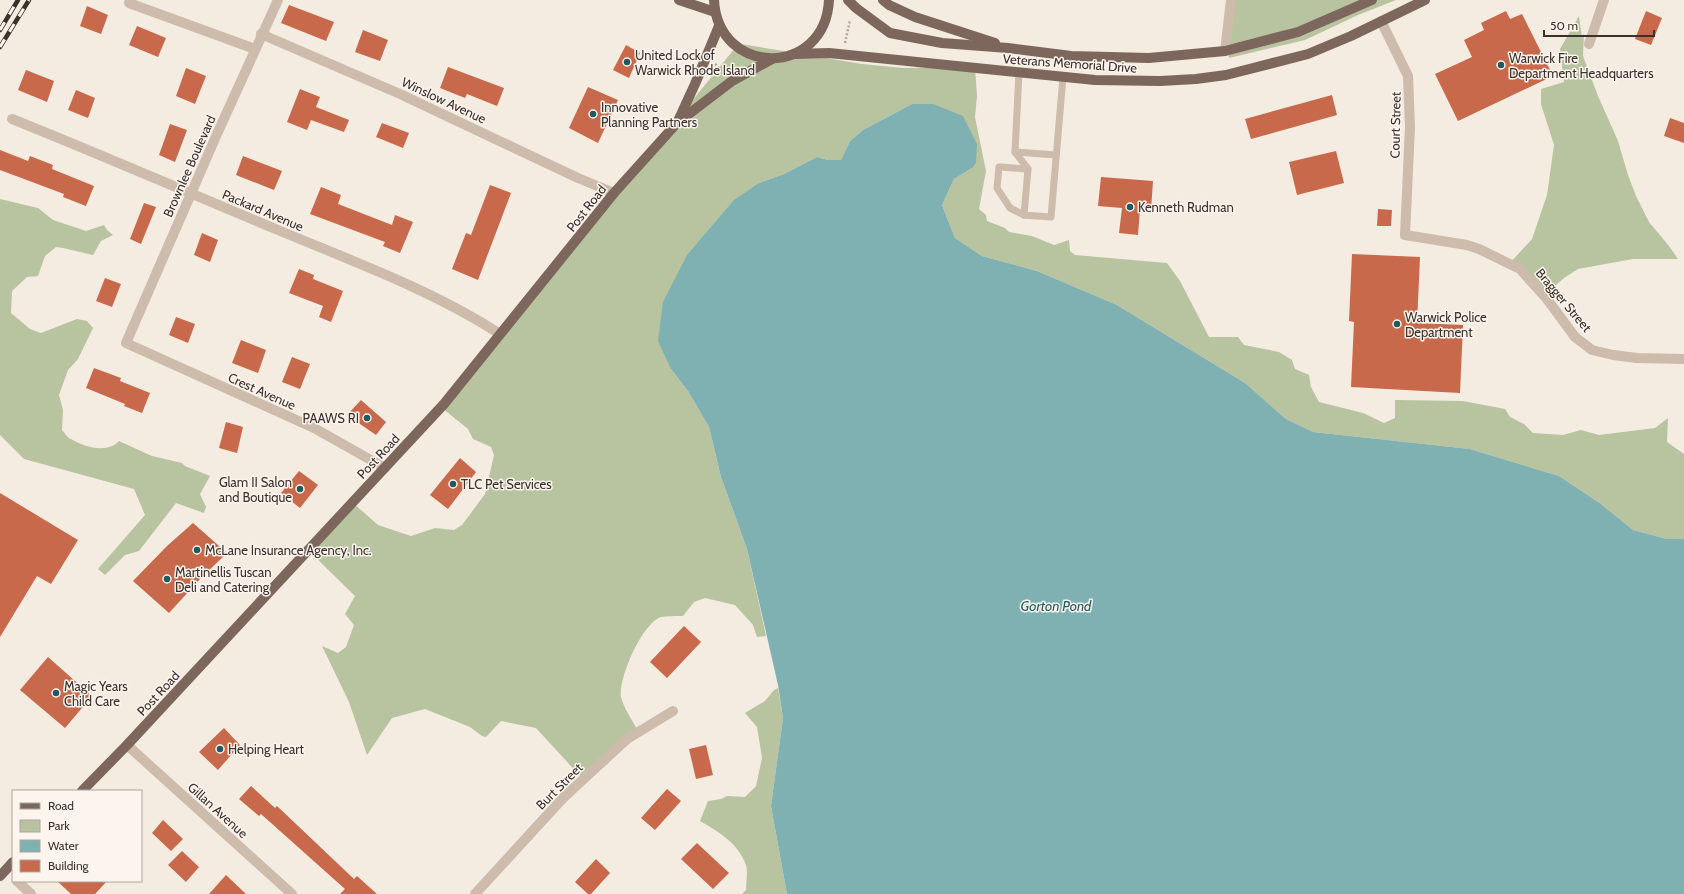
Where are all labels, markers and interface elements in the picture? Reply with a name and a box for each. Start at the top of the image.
scale bar [1544,12,1654,38]
text: 50 m [1550,18,1578,33]
place label: United Lock of Warwick Rhode Island [635,47,755,78]
street label: Veterans Memorial Drive [1002,50,1138,76]
place label: Warwick Fire Department Headquarters [1509,50,1654,81]
marker: United Lock of Warwick Rhode Island [622,57,632,67]
marker: Warwick Fire Department Headquarters [1496,60,1506,70]
street label: Winslow Avenue [399,73,489,127]
street label: Court Street [1386,91,1404,158]
place label: Innovative Planning Partners [601,99,698,130]
marker: Innovative Planning Partners [588,109,598,119]
street label: Brownlee Boulevard [159,113,219,219]
street label: Post Road [563,181,609,235]
street label: Packard Avenue [220,186,306,234]
place label: Kenneth Rudman [1138,199,1234,215]
marker: Kenneth Rudman [1125,202,1135,212]
street label: Bragger Street [1533,265,1596,335]
place label: Warwick Police Department [1405,309,1487,340]
marker: Warwick Police Department [1392,319,1402,329]
street label: Crest Avenue [226,369,299,413]
place label: PAAWS RI [303,410,359,426]
marker: PAAWS RI [362,413,372,423]
street label: Post Road [353,430,403,482]
place label: Glam II Salon and Boutique [219,474,292,505]
place label: TLC Pet Services [461,476,552,492]
marker: TLC Pet Services [448,479,458,489]
marker: Glam II Salon and Boutique [295,484,305,494]
place label: McLane Insurance Agency, Inc. [205,542,372,558]
marker: McLane Insurance Agency, Inc. [192,545,202,555]
place label: Martinellis Tuscan Deli and Catering [175,564,272,595]
marker: Martinellis Tuscan Deli and Catering [162,574,172,584]
water label: Gorton Pond [1021,597,1092,615]
street label: Post Road [133,667,183,719]
place label: Magic Years Child Care [64,678,128,709]
marker: Magic Years Child Care [51,688,61,698]
place label: Helping Heart [228,741,304,757]
marker: Helping Heart [215,744,225,754]
street label: Burt Street [532,759,586,813]
street label: Gillan Avenue [185,779,252,841]
legend [12,790,142,882]
text: Road [48,798,74,813]
text: Park [48,818,70,833]
text: Water [48,838,79,853]
text: Building [48,858,90,873]

